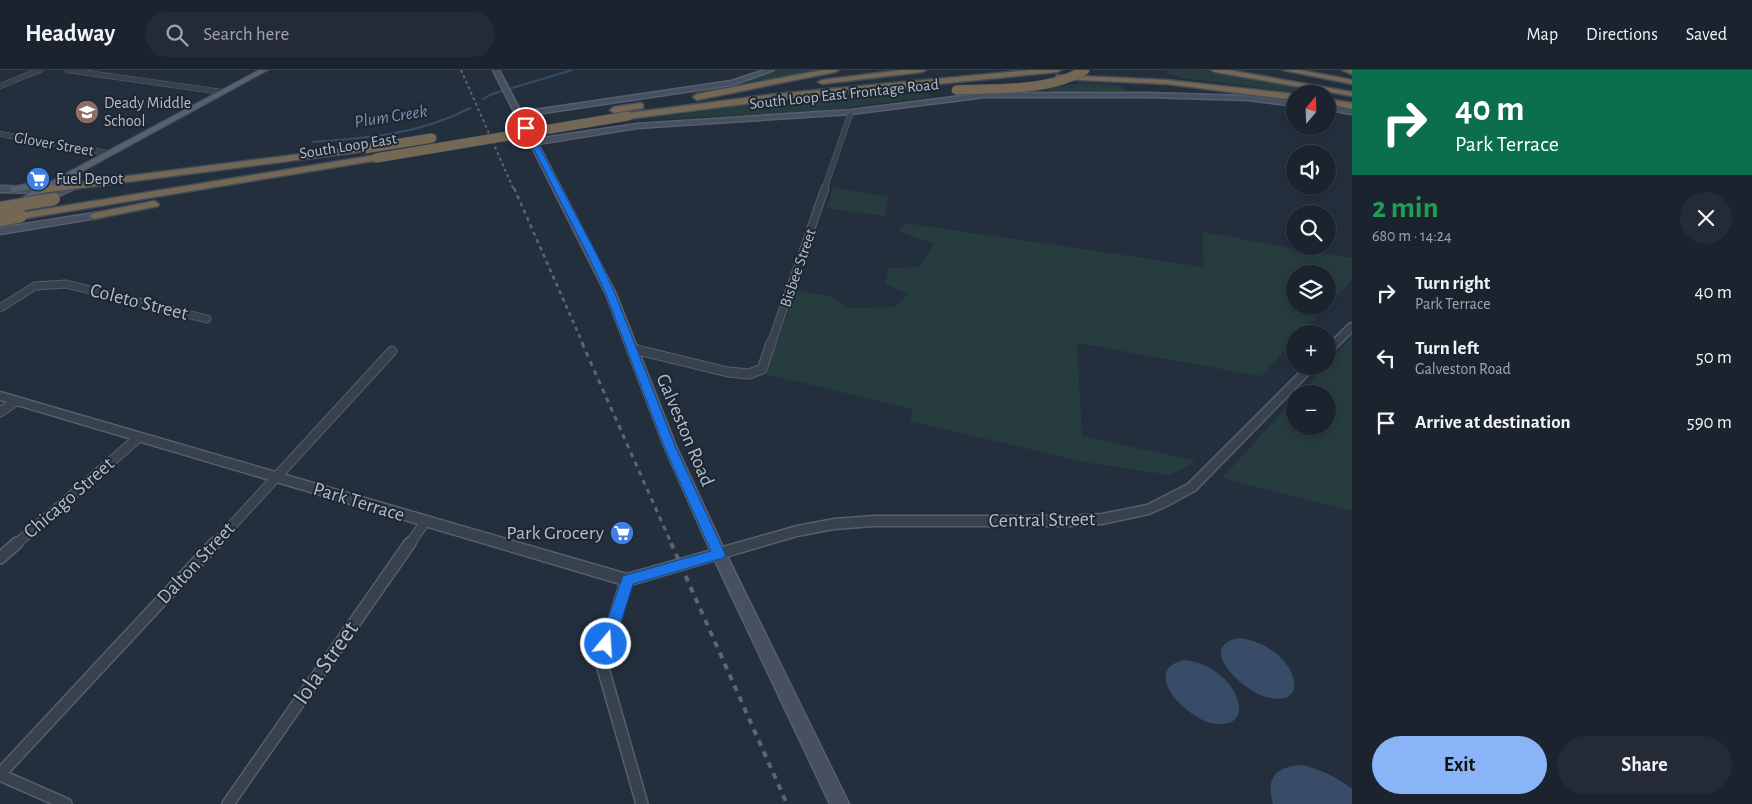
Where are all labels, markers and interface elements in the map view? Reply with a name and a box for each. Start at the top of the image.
search box [145,12,495,57]
icon: search [163,21,191,49]
text: Headway [25,22,115,46]
text: Search here [203,25,289,44]
text: Map [1527,26,1558,44]
text: Directions [1586,26,1658,44]
text: Saved [1686,26,1727,44]
street label: South Loop East Frontage Road [749,76,939,112]
north arrow [1286,85,1336,135]
map controls [1286,85,1336,435]
icon: right [1372,90,1437,155]
text: 40 m [1455,92,1524,127]
place label: Deady Middle School [104,95,191,129]
school or university icon: Deady Middle School [74,99,100,125]
water label: Plum Creek [353,102,429,132]
pin [505,107,547,149]
icon: arrive [512,114,540,142]
street label: Glover Street [13,129,95,159]
street label: South Loop East [298,130,398,162]
text: Park Terrace [1455,133,1559,155]
button: sound [1286,145,1336,195]
supermarket icon: Fuel Depot [25,166,51,192]
place label: Fuel Depot [56,171,123,187]
button: close [1680,192,1732,244]
text: 2 min [1372,193,1439,223]
button: search [1286,205,1336,255]
street label: Bisbee Street [777,227,819,309]
text: 680 m · 14:24 [1372,228,1452,244]
button: layers [1286,265,1336,315]
text: Turn right [1415,274,1490,293]
icon: right [1372,279,1400,307]
street label: Coleto Street [88,280,191,324]
text: 40 m [1694,283,1732,302]
text: Park Terrace [1415,296,1491,312]
button: + [1286,325,1336,375]
text: Turn left [1415,339,1479,358]
icon: left [1372,344,1400,372]
text: 50 m [1696,348,1732,367]
text: Galveston Road [1415,361,1511,377]
street label: Galveston Road [652,371,718,489]
button: − [1286,385,1336,435]
icon: arrive [1372,409,1400,437]
text: Arrive at destination [1415,413,1571,432]
text: 590 m [1687,413,1732,432]
street label: Chicago Street [20,453,118,542]
street label: Park Terrace [311,479,407,525]
street label: Central Street [988,509,1096,531]
street label: Dalton Street [153,518,239,608]
supermarket icon: Park Grocery [609,520,635,546]
place label: Park Grocery [506,523,604,543]
street label: Iola Street [289,617,363,709]
position arrow [579,617,631,669]
button: Exit [1372,736,1547,794]
button: Share [1557,736,1732,794]

